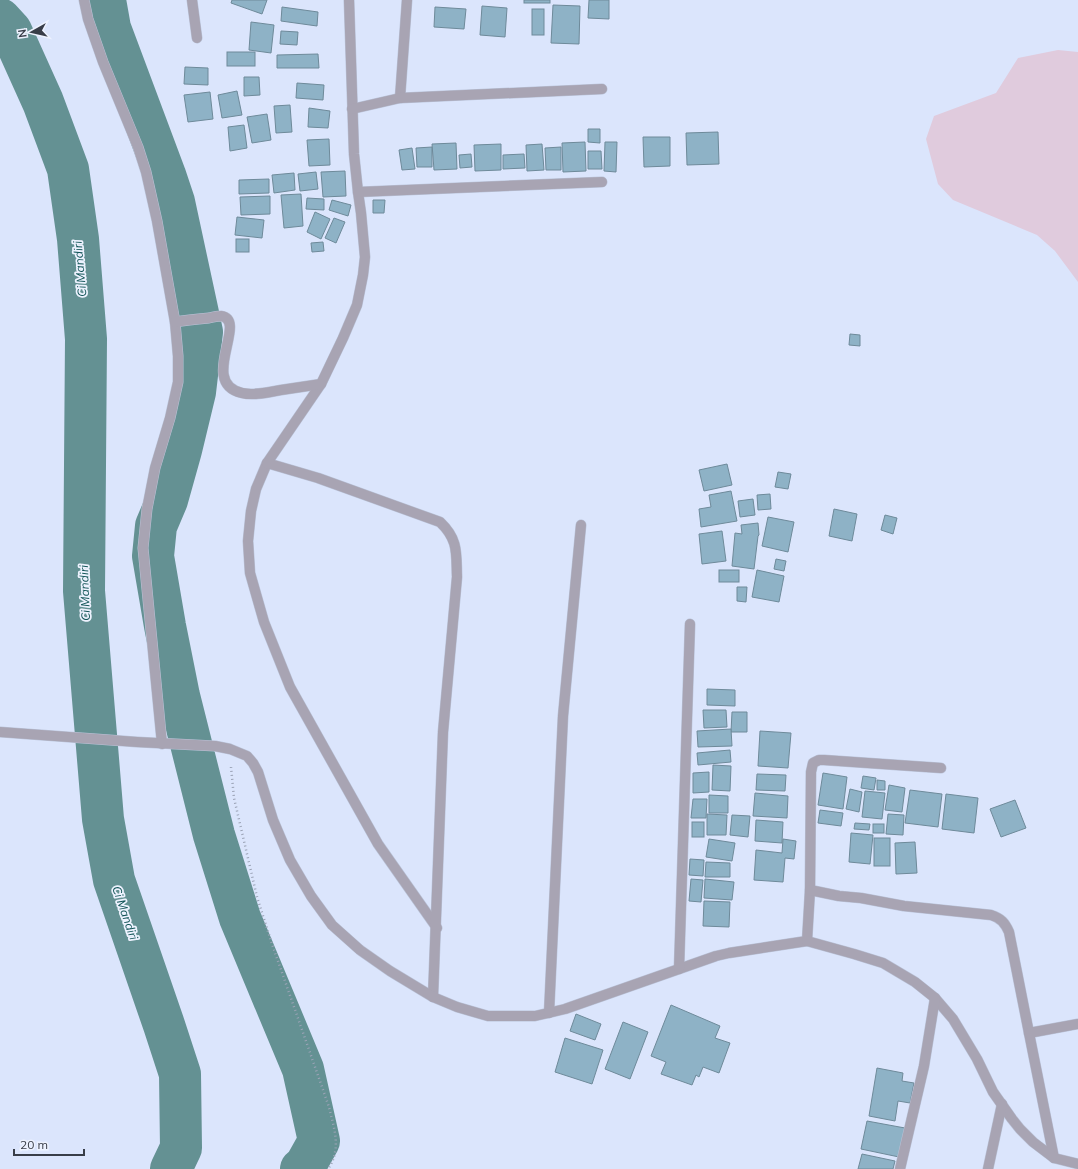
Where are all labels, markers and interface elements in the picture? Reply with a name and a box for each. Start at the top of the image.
north arrow [12,12,52,52]
text: N [15,28,30,38]
water label: Ci Mandiri [70,240,89,298]
water label: Ci Mandiri [76,565,93,621]
water label: Ci Mandiri [109,884,142,942]
scale bar [14,1131,84,1157]
text: 20 m [20,1137,48,1152]

